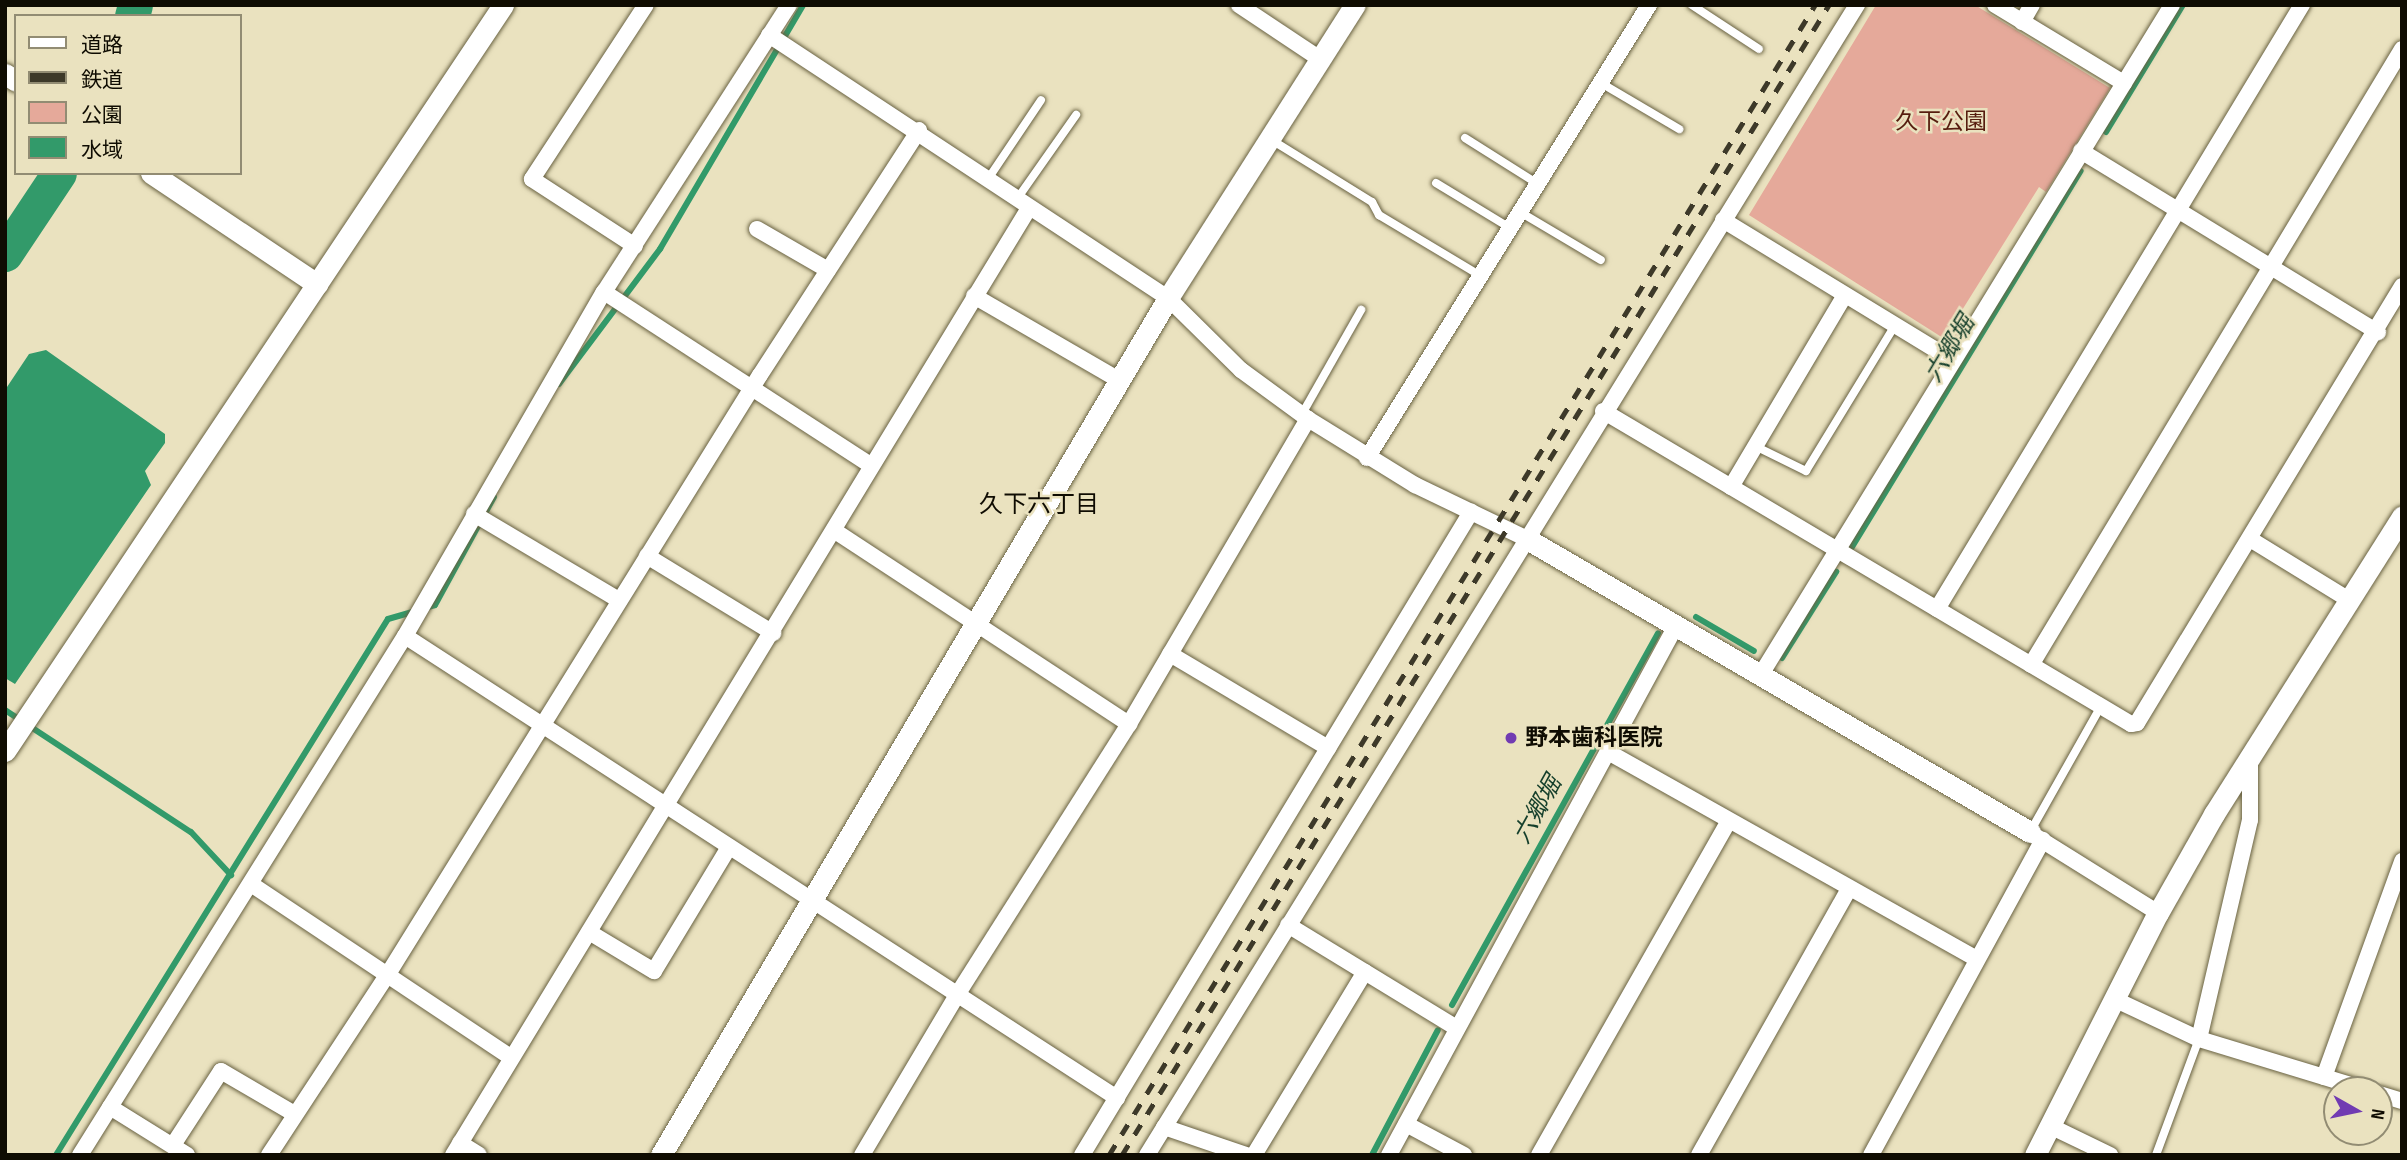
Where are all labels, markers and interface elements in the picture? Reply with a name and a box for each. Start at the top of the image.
legend [14,14,242,175]
text: 道路 [81,33,123,58]
text: 鉄道 [81,68,123,93]
text: 公園 [81,103,123,128]
park label: 久下公園 [1895,108,1987,136]
text: 水域 [81,138,123,163]
water label: 六郷堀 [1919,311,1981,387]
district label: 久下六丁目 [979,491,1099,519]
place label: 野本歯科医院 [1525,724,1663,752]
marker: 野本歯科医院 [1503,730,1519,746]
water label: 六郷堀 [1508,772,1568,848]
north arrow [2323,1076,2393,1146]
text: N [2365,1107,2389,1121]

